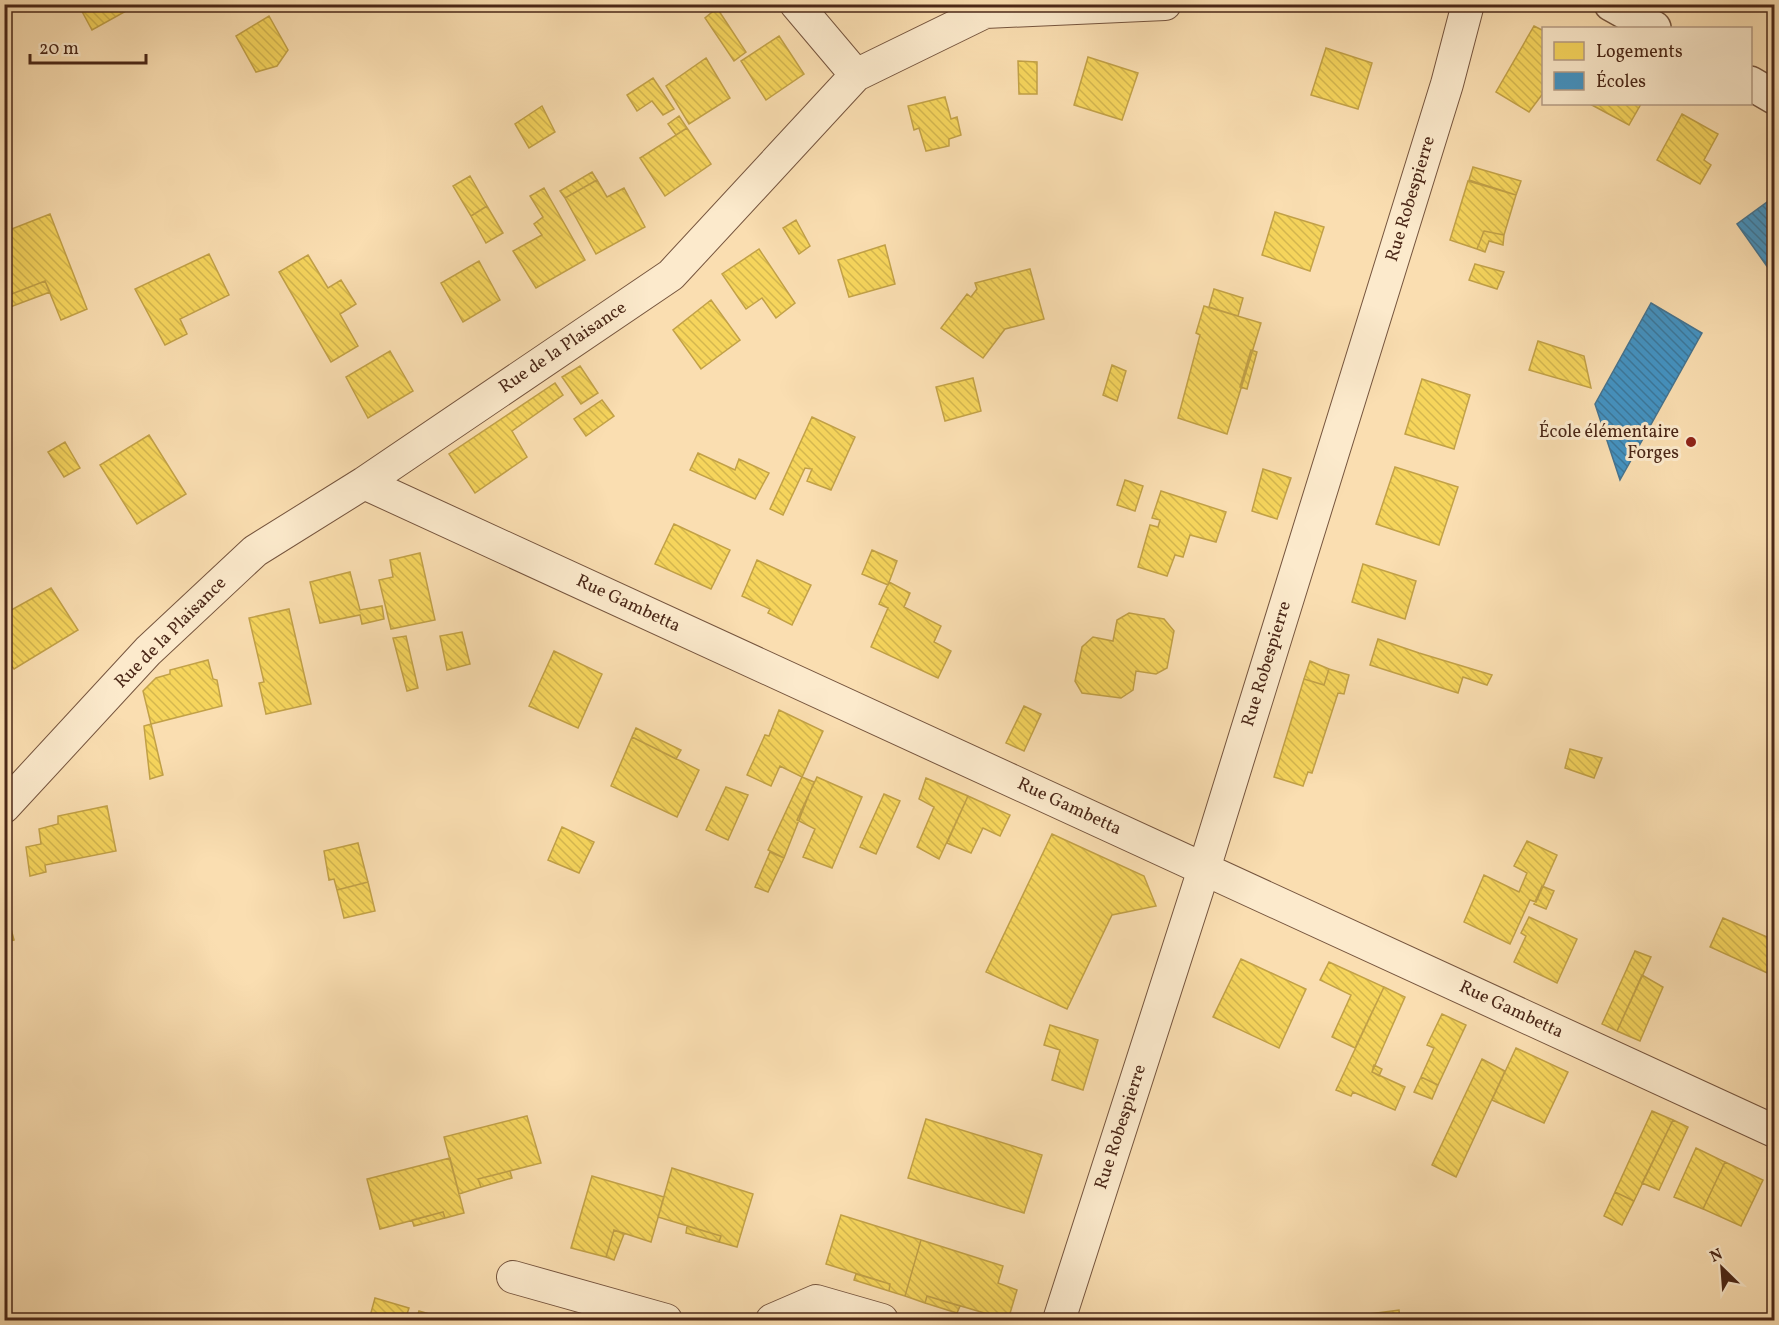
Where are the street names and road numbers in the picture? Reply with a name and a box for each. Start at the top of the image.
street label: Rue Robespierre [1380,133,1442,265]
street label: Rue de la Plaisance [494,296,632,400]
street label: Rue Gambetta [572,569,684,639]
street label: Rue de la Plaisance [109,571,233,695]
street label: Rue Robespierre [1236,598,1298,730]
street label: Rue Gambetta [1013,772,1125,842]
street label: Rue Gambetta [1455,975,1567,1045]
street label: Rue Robespierre [1089,1061,1153,1193]

